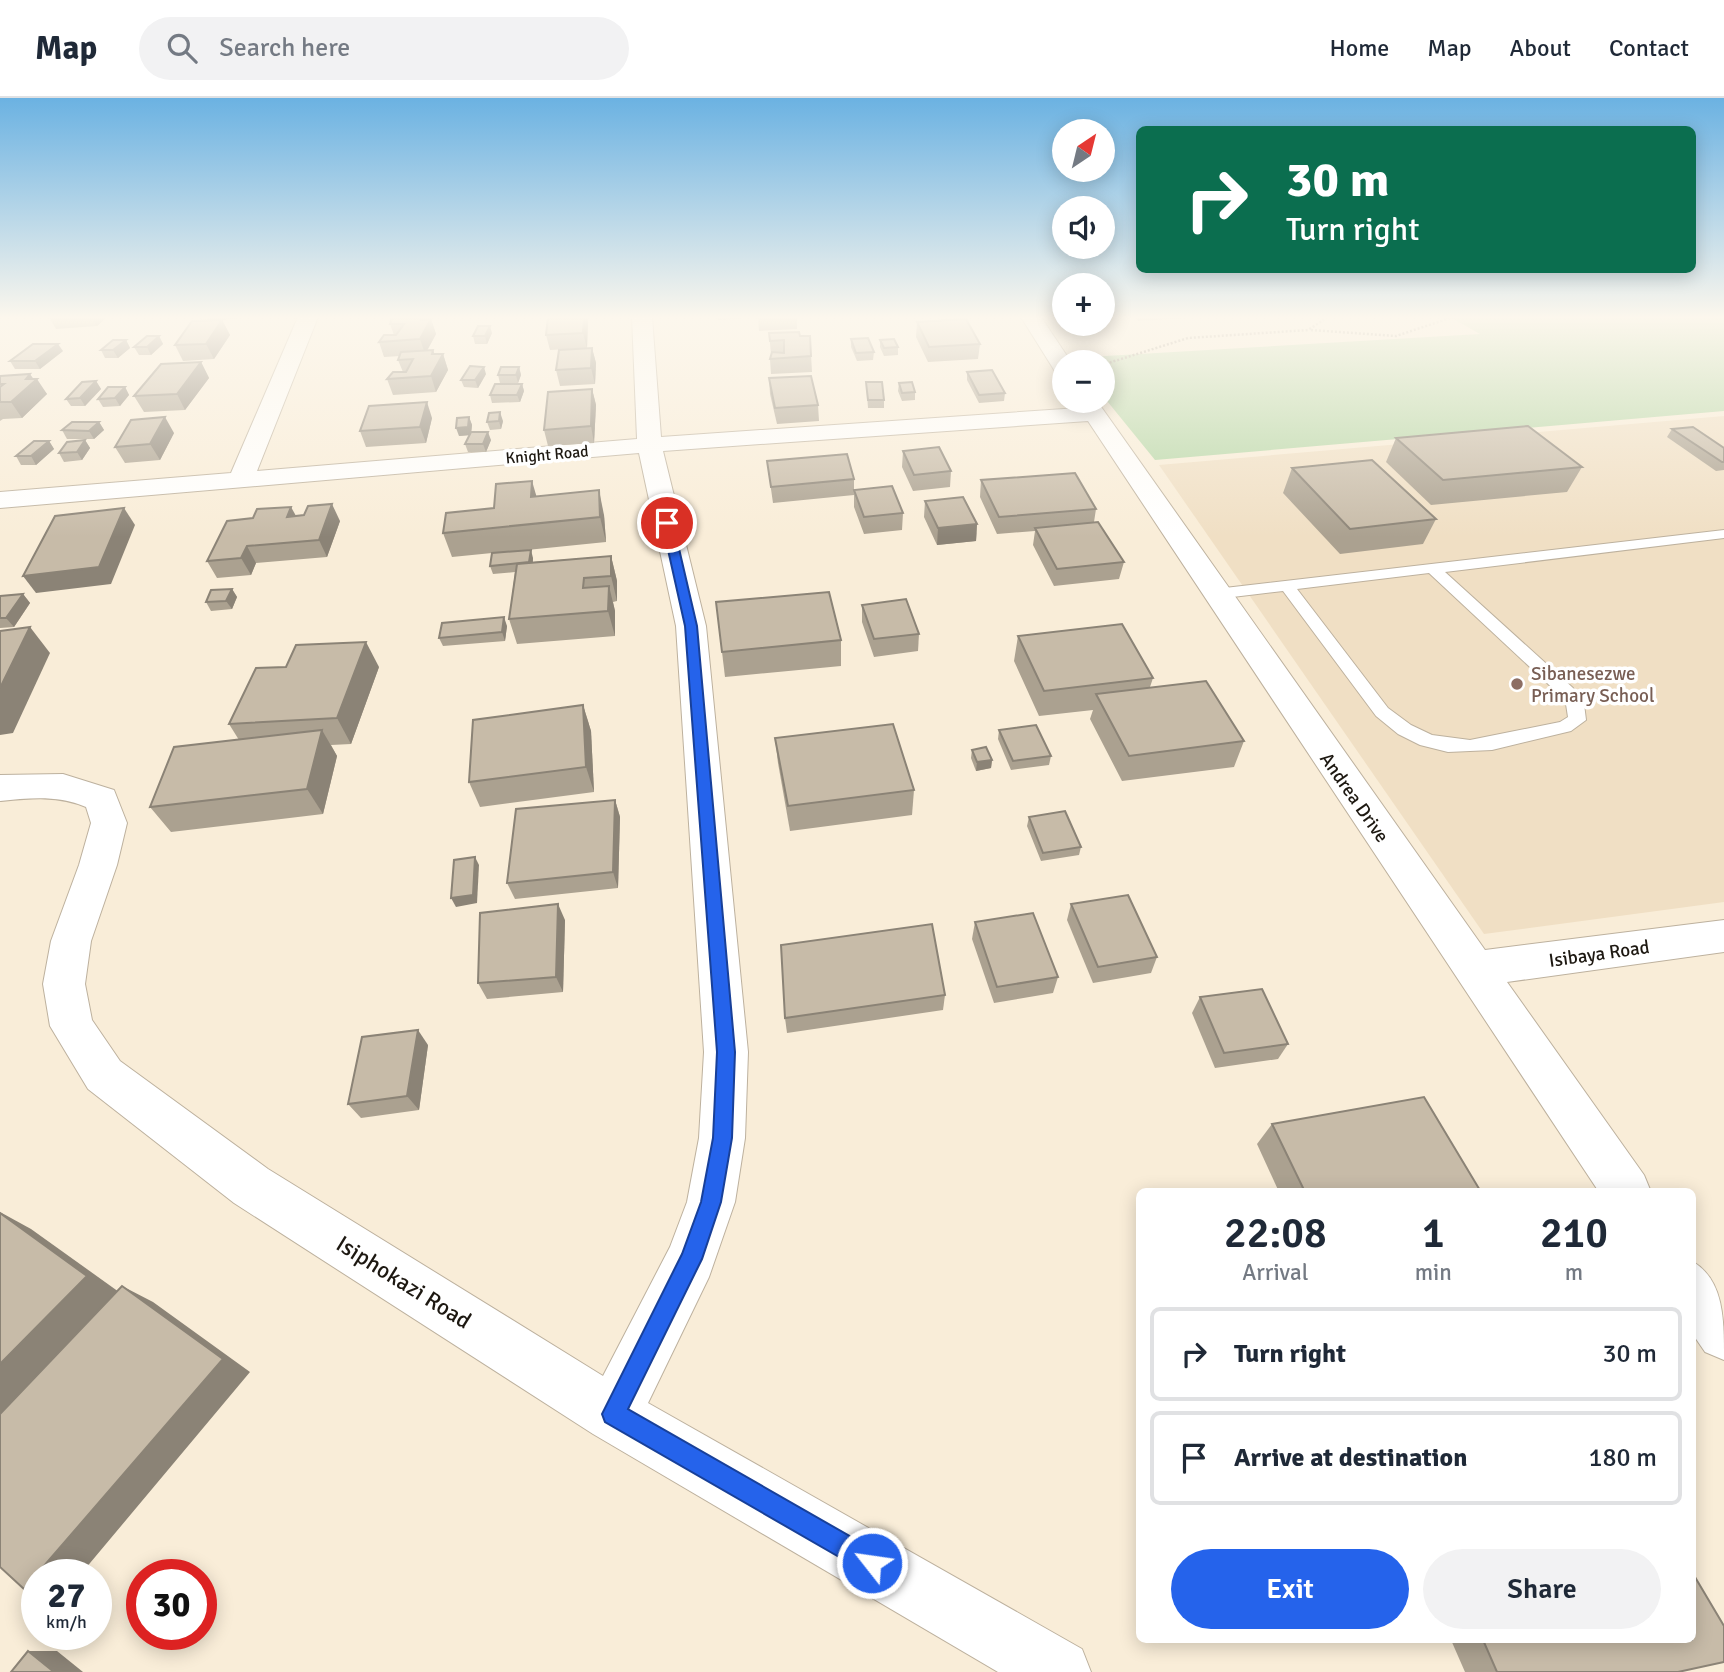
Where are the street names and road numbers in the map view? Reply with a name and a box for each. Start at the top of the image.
street label: Knight Road [505,441,589,469]
street label: Andrea Drive [1314,748,1394,847]
street label: Isibaya Road [1547,935,1651,973]
street label: Isiphokazi Road [331,1229,477,1335]

